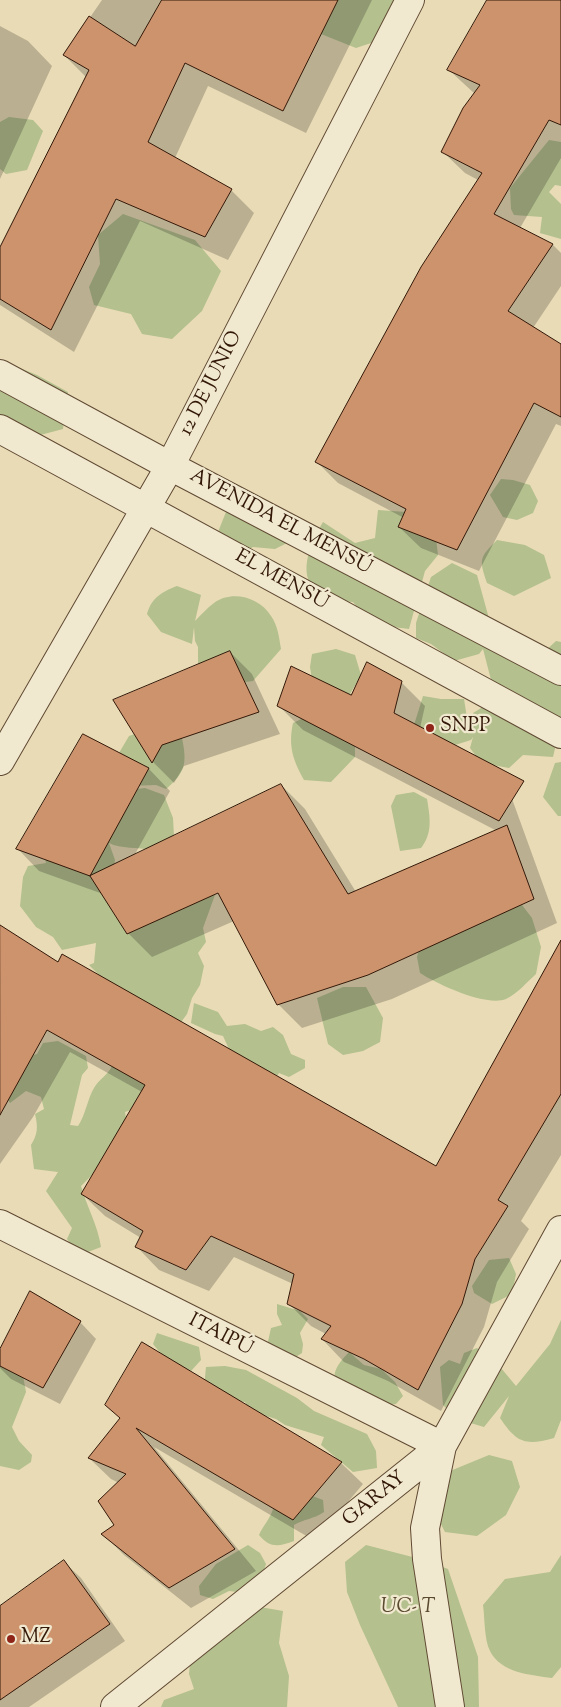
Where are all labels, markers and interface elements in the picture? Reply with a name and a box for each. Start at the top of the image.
street label: 12 DE JUNIO [175,328,249,440]
street label: AVENIDA EL MENSÚ [185,465,375,581]
street label: EL MENSÚ [230,546,332,616]
place label: SNPP [440,716,490,740]
marker: SNPP [424,722,436,734]
street label: ITAIPÚ [184,1310,256,1362]
street label: GARAY [338,1467,412,1533]
park label: UC- T [381,1597,435,1621]
place label: MZ [21,1627,51,1651]
marker: MZ [5,1633,17,1645]

